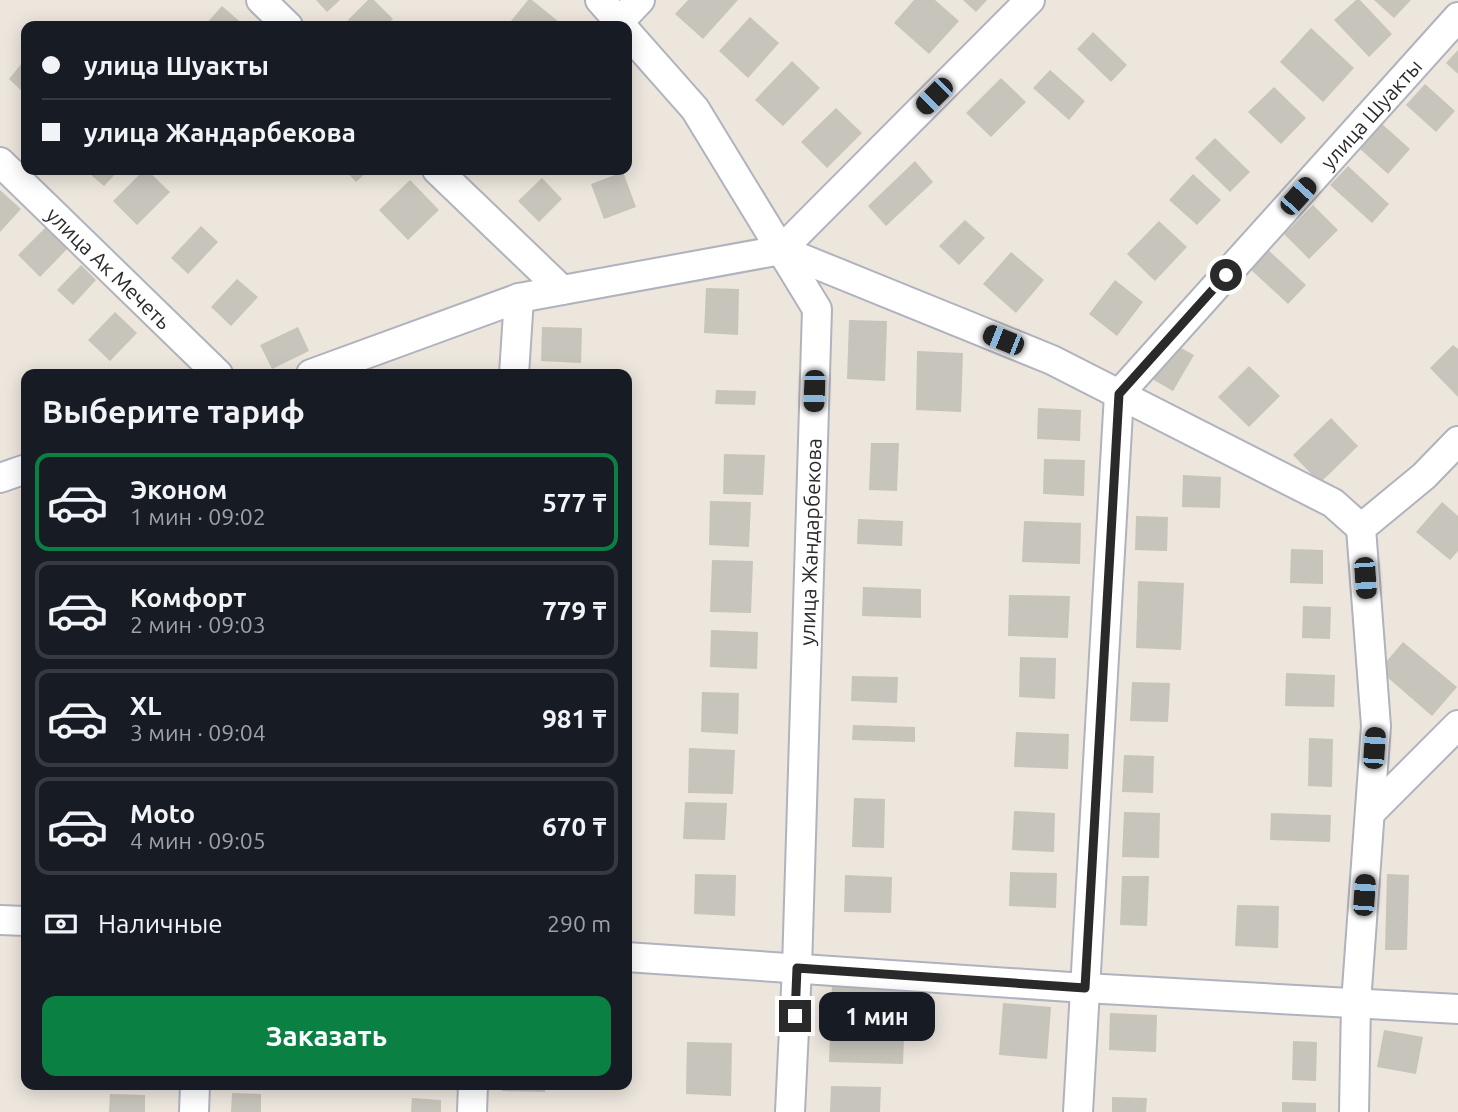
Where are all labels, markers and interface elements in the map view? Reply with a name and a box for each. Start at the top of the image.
text: улица Шуакты [84,51,269,80]
street label: улица Шуакты [1315,54,1427,174]
car [912,74,957,118]
text: улица Жандарбекова [84,118,356,147]
car [1277,173,1320,219]
street label: улица Ак Мечеть [42,202,176,334]
route start [1210,259,1242,291]
car [980,322,1027,358]
car [803,370,826,412]
text: Выберите тариф [42,393,305,429]
street label: улица Жандарбекова [794,438,826,646]
icon: car [46,471,109,534]
text: Эконом [130,475,227,504]
text: 577 ₸ [542,488,607,517]
text: 1 мин · 09:02 [130,504,266,529]
car [1354,556,1377,600]
icon: car [46,579,109,642]
text: Комфорт [130,583,246,612]
text: 779 ₸ [542,596,607,625]
text: 2 мин · 09:03 [130,612,266,637]
icon: car [46,687,109,750]
text: XL [130,691,161,720]
text: 981 ₸ [542,704,607,733]
text: 3 мин · 09:04 [130,720,266,745]
car [1363,726,1386,770]
icon: car [46,795,109,858]
text: Moto [130,799,195,828]
text: 670 ₸ [542,812,607,841]
text: 4 мин · 09:05 [130,828,266,853]
car [1353,873,1376,917]
icon: cash [42,905,80,943]
text: Наличные [98,909,223,938]
text: 290 m [547,911,611,936]
callout: 1 мин [820,992,935,1040]
button: Заказать [42,996,611,1076]
route end [779,1000,811,1032]
text: 1 мин [845,1004,909,1029]

